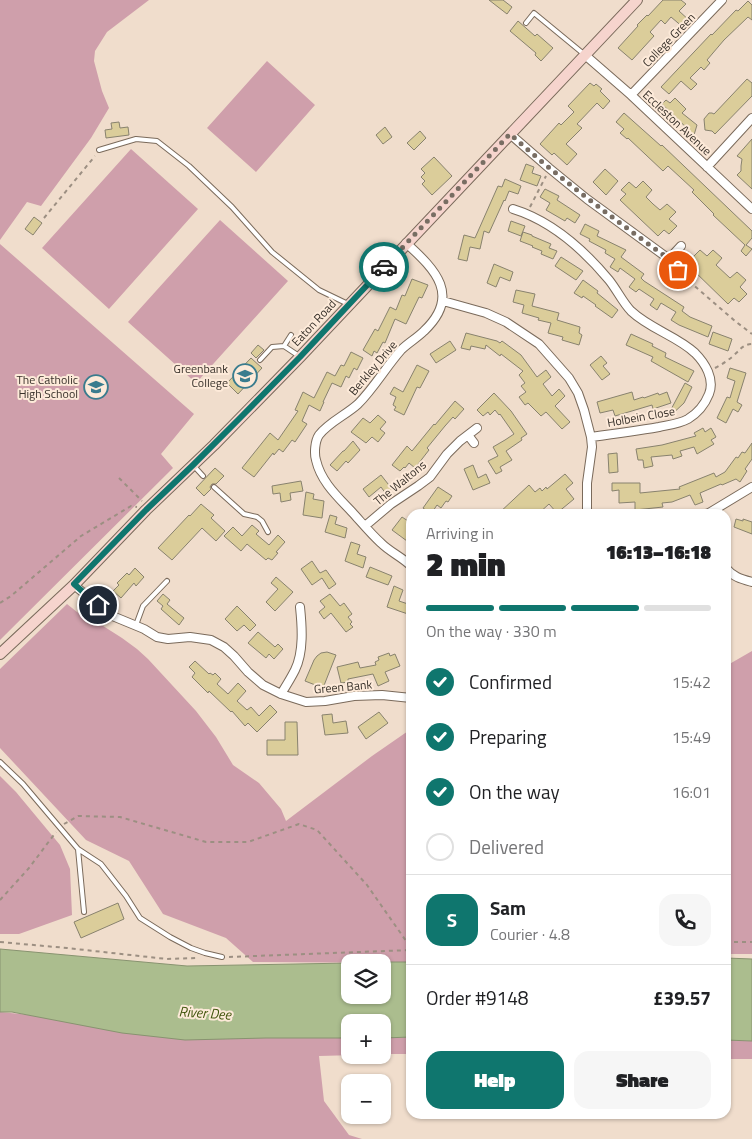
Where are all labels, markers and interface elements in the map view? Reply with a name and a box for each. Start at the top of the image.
street label: College Green [638,8,700,71]
street label: Eccleston Avenue [638,86,716,160]
courier [359,242,409,292]
pin [657,249,699,291]
icon: car [370,253,398,281]
icon: bag [664,256,692,284]
street label: Eaton Road [287,295,340,350]
street label: Berkley Drive [344,336,401,399]
place label: Greenbank College [173,359,228,392]
school or university icon: Greenbank College [232,363,258,389]
place label: The Catholic High School [16,370,78,403]
school or university icon: The Catholic High School [83,374,109,400]
street label: Holbein Close [606,401,676,432]
street label: The Waltons [369,455,431,510]
text: Arriving in [426,521,494,545]
text: 16:13–16:18 [606,537,711,566]
text: 2 min [426,540,506,588]
pin [77,584,119,626]
icon: home [84,591,112,619]
text: On the way · 330 m [426,619,557,643]
text: Confirmed [469,667,552,696]
icon: check [426,668,454,696]
text: 15:42 [672,670,711,694]
street label: Green Bank [313,674,373,699]
text: Preparing [469,722,546,751]
icon: check [426,723,454,751]
text: 15:49 [672,725,711,749]
text: On the way [469,777,560,806]
icon: check [426,778,454,806]
text: 16:01 [672,780,711,804]
text: Delivered [469,832,544,861]
text: Sam [490,893,526,922]
button: phone [659,894,711,946]
text: S [447,905,457,934]
text: Courier · 4.8 [490,922,570,946]
map controls [341,954,391,1124]
button: layers [341,954,391,1004]
text: Order #9148 [426,983,528,1012]
text: £39.57 [653,983,711,1012]
water label: River Dee [178,1000,233,1025]
button: + [341,1014,391,1064]
button: Help [426,1051,564,1109]
button: Share [574,1051,711,1109]
button: − [341,1074,391,1124]

